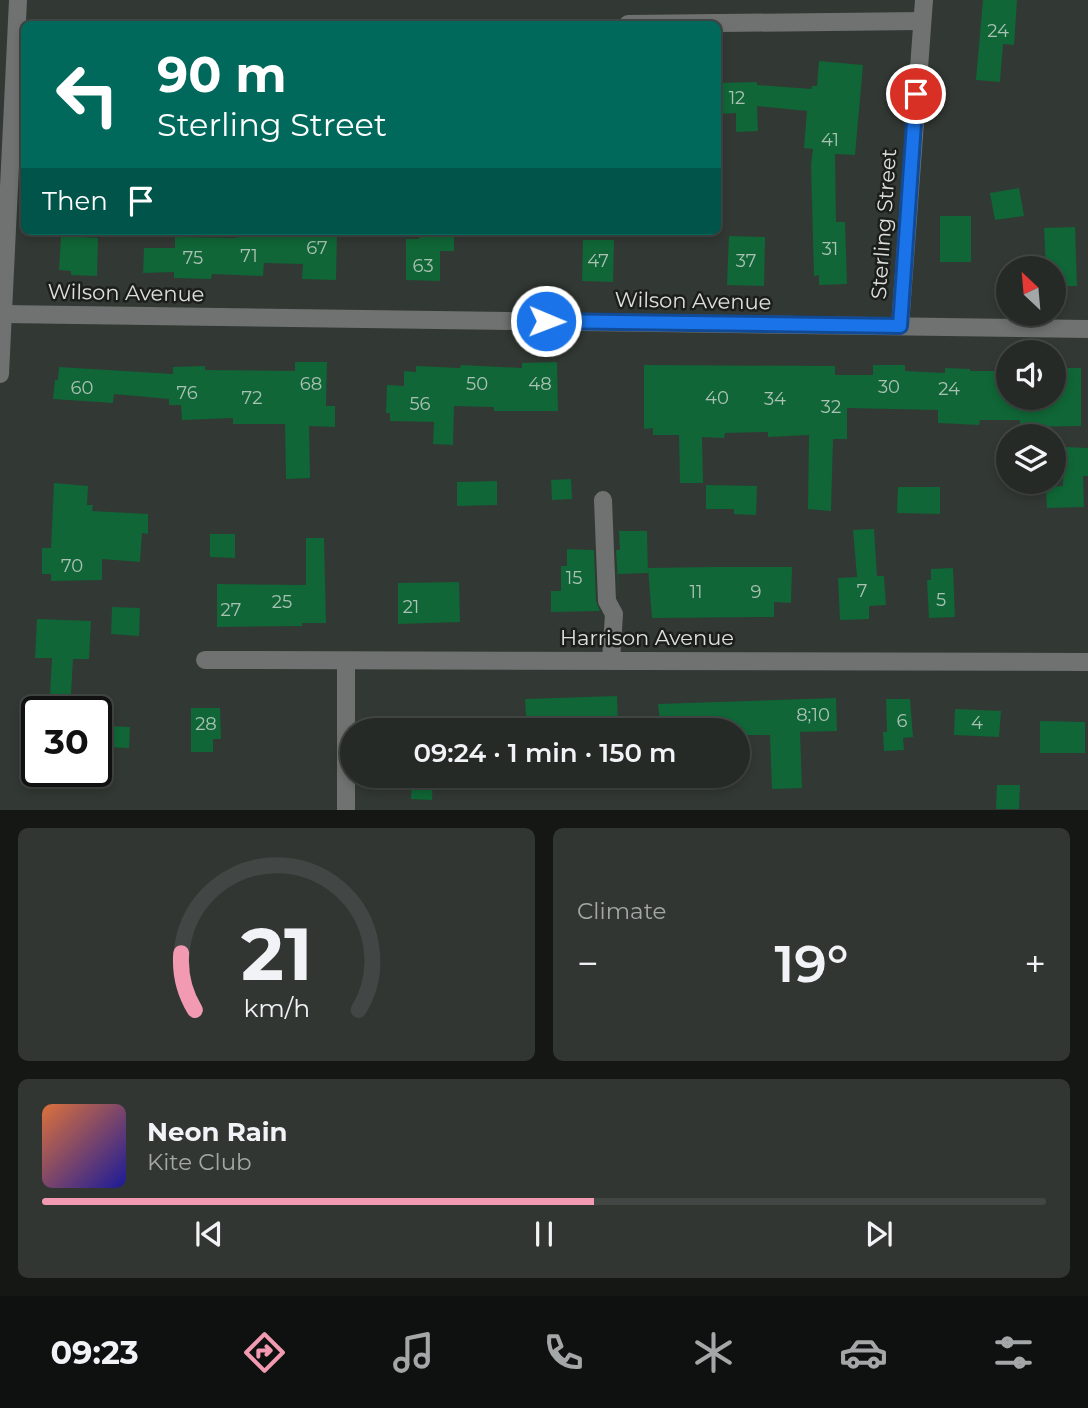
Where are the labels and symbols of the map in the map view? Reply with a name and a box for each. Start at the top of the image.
house number: 24 [987,20,1009,42]
pin [886,64,946,124]
house number: 12 [729,87,745,109]
house number: 41 [821,129,839,151]
street label: Sterling Street [866,148,901,300]
house number: 67 [306,237,328,259]
house number: 31 [822,238,838,260]
house number: 71 [240,245,258,267]
house number: 75 [183,247,203,269]
house number: 47 [587,250,609,272]
house number: 37 [736,250,756,272]
house number: 63 [412,255,434,277]
north arrow [996,256,1066,326]
street label: Wilson Avenue [47,279,205,306]
position arrow [509,284,583,358]
street label: Wilson Avenue [614,287,772,314]
house number: 68 [300,373,322,395]
house number: 50 [466,373,488,395]
house number: 48 [528,373,552,395]
house number: 30 [878,376,900,398]
house number: 60 [71,377,93,399]
house number: 24 [938,378,960,400]
house number: 76 [176,382,198,404]
house number: 72 [242,387,262,409]
house number: 40 [705,387,729,409]
house number: 34 [764,388,786,410]
house number: 56 [409,393,431,415]
house number: 32 [821,396,841,418]
house number: 70 [61,555,83,577]
house number: 15 [566,567,582,589]
house number: 7 [857,580,867,602]
house number: 11 [690,581,703,603]
house number: 9 [751,581,762,603]
house number: 5 [936,589,946,611]
house number: 25 [272,591,292,613]
house number: 21 [403,596,419,618]
house number: 27 [221,599,241,621]
street label: Harrison Avenue [560,625,734,650]
speed limit sign: 30 [21,696,112,787]
house number: 8;10 [796,704,830,726]
house number: 6 [897,710,908,732]
house number: 4 [971,712,983,734]
house number: 28 [195,713,217,735]

